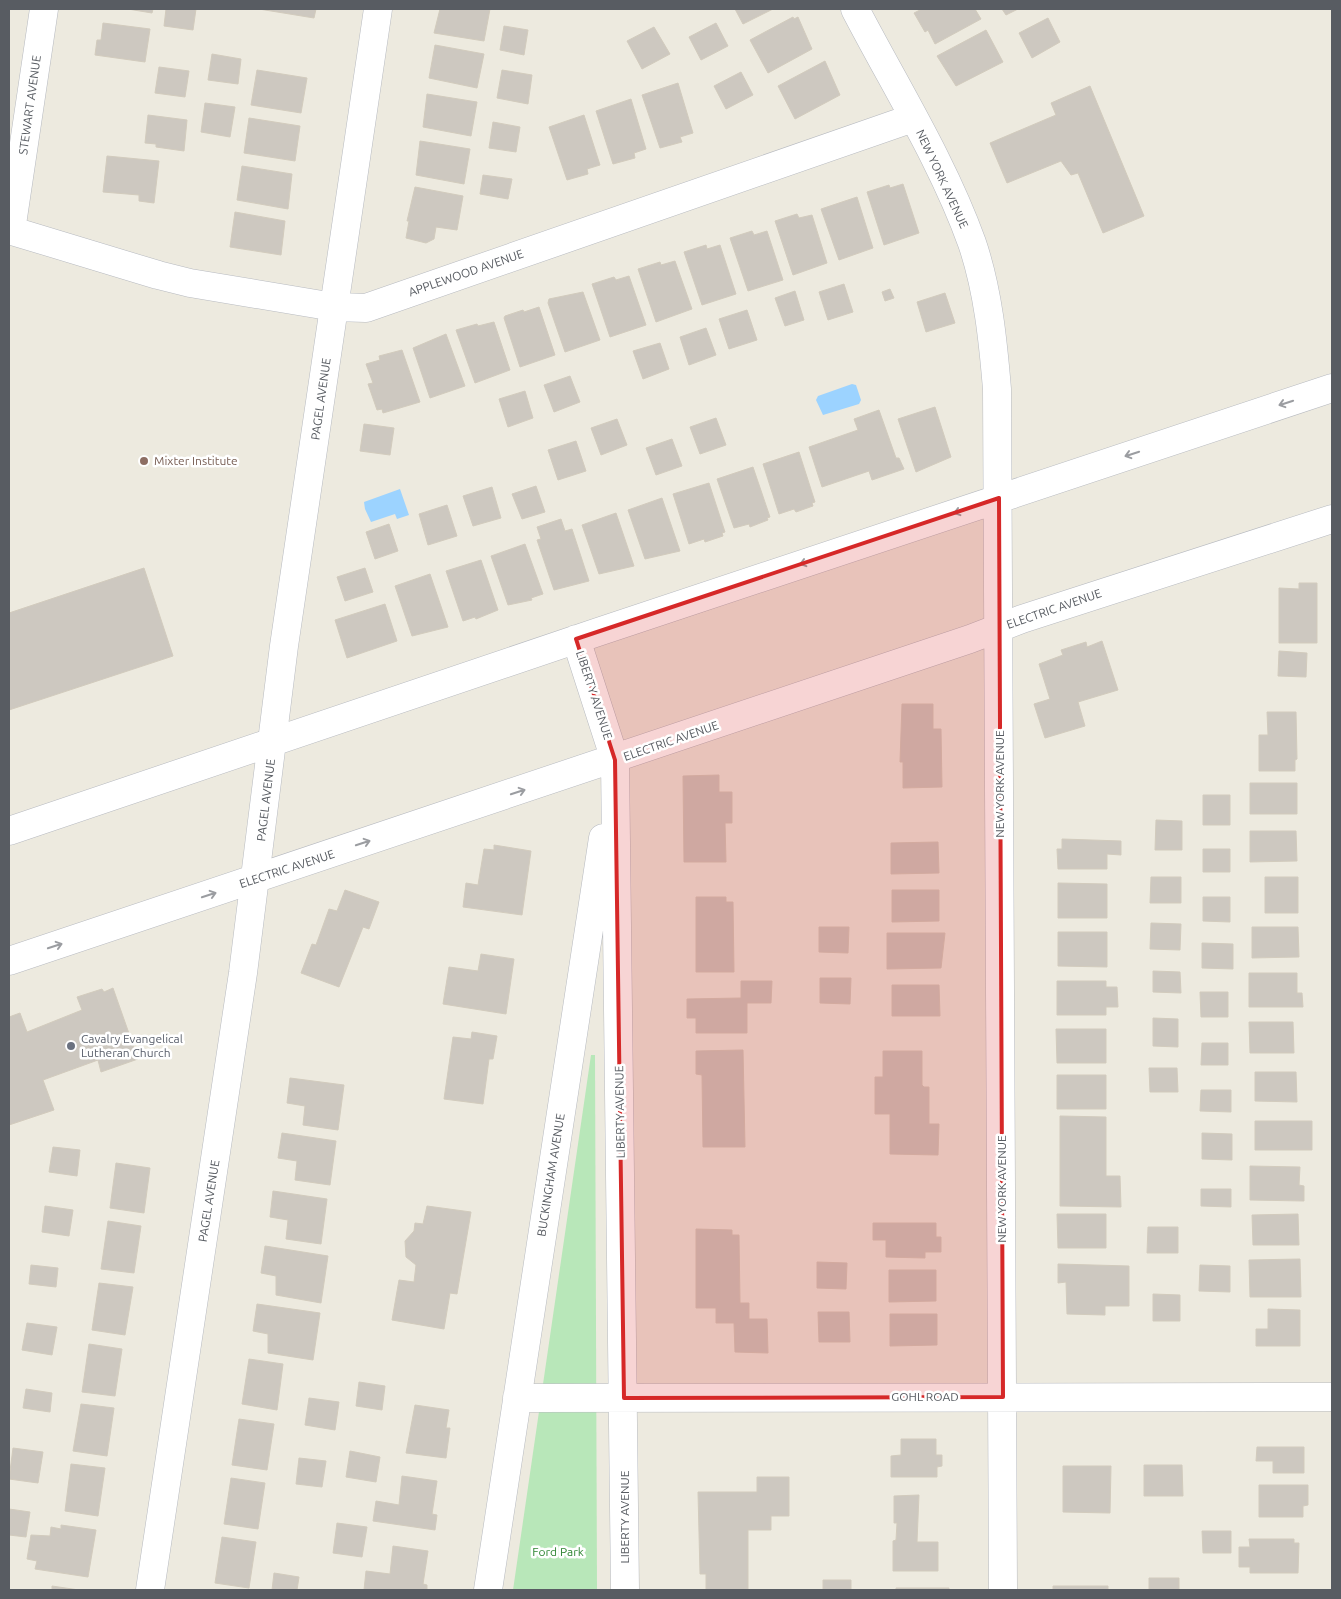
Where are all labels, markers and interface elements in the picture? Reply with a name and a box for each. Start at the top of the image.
street label: STEWART AVENUE [16,54,43,156]
street label: NEW YORK AVENUE [914,127,971,231]
street label: APPLEWOOD AVENUE [407,247,525,298]
street label: PAGEL AVENUE [308,357,333,441]
one-way arrow [1278,399,1294,409]
one-way arrow [1124,450,1140,460]
place label: Mixter Institute [154,454,238,467]
marker: Mixter Institute [138,455,150,467]
one-way arrow [954,507,969,516]
one-way arrow [799,558,815,567]
street label: ELECTRIC AVENUE [1005,586,1103,631]
street label: LIBERTY AVENUE [574,649,615,741]
street label: ELECTRIC AVENUE [622,718,720,763]
street label: NEW YORK AVENUE [993,730,1006,838]
street label: PAGEL AVENUE [254,758,277,842]
one-way arrow [509,787,525,796]
one-way arrow [355,838,371,848]
street label: ELECTRIC AVENUE [238,847,336,890]
one-way arrow [201,889,217,899]
one-way arrow [47,941,62,950]
place label: Cavalry Evangelical Lutheran Church [81,1032,183,1059]
marker: Cavalry Evangelical Lutheran Church [65,1040,77,1052]
street label: LIBERTY AVENUE [612,1065,627,1158]
street label: BUCKINGHAM AVENUE [534,1112,567,1237]
street label: NEW YORK AVENUE [995,1135,1008,1243]
street label: PAGEL AVENUE [196,1159,221,1243]
street label: GOHL ROAD [891,1390,959,1403]
street label: LIBERTY AVENUE [618,1470,631,1563]
park label: Ford Park [532,1545,584,1558]

